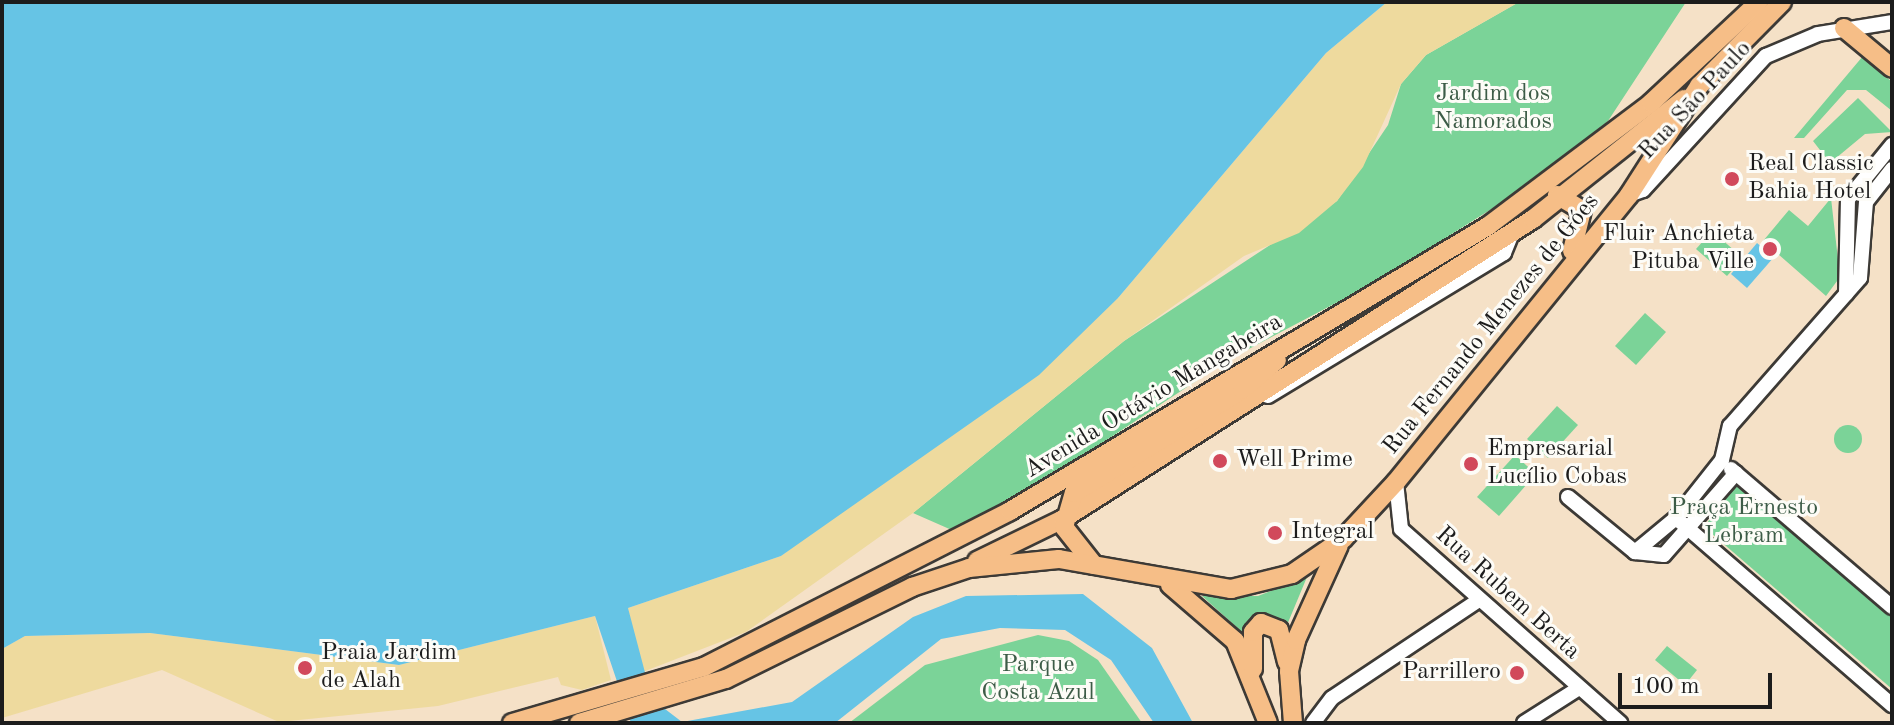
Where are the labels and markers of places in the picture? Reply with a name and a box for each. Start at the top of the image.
place label: Real Classic Bahia Hotel [1748,151,1873,207]
marker: Real Classic Bahia Hotel [1723,170,1741,188]
place label: Fluir Anchieta Pituba Ville [1603,221,1754,277]
marker: Fluir Anchieta Pituba Ville [1761,240,1779,258]
place label: Empresarial Lucílio Cobas [1487,436,1627,492]
place label: Well Prime [1236,447,1353,475]
marker: Well Prime [1211,452,1229,470]
marker: Empresarial Lucílio Cobas [1462,455,1480,473]
place label: Integral [1291,519,1374,547]
marker: Integral [1266,524,1284,542]
place label: Praia Jardim de Alah [321,640,457,696]
marker: Praia Jardim de Alah [296,659,314,677]
place label: Parrillero [1402,659,1501,687]
marker: Parrillero [1508,664,1526,682]

